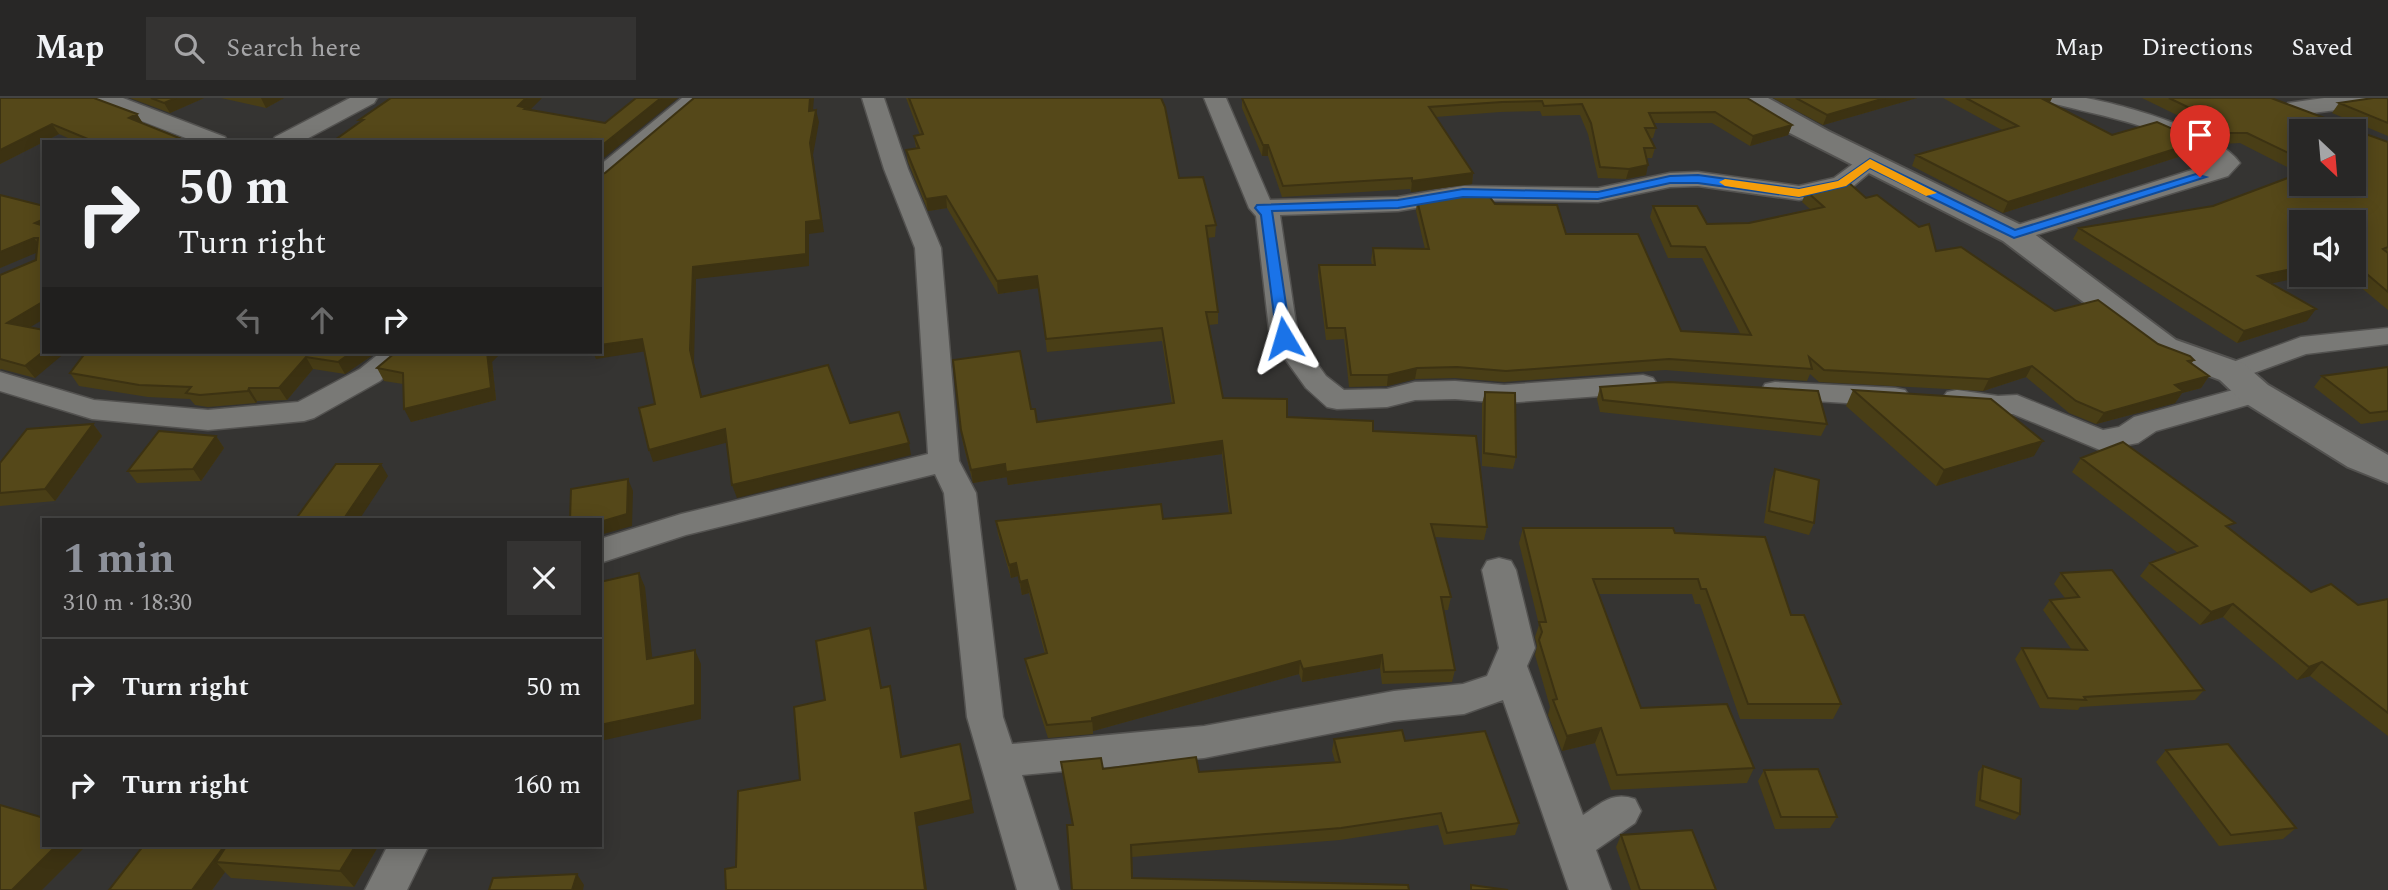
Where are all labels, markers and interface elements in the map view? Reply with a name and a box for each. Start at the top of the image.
search box [146,17,636,80]
text: Map [35,23,104,73]
text: Search here [226,28,361,68]
icon: search [170,29,208,67]
text: Map [2055,30,2103,66]
text: Directions [2141,30,2253,66]
text: Saved [2291,30,2353,66]
pin [2170,105,2230,177]
icon: arrive [2181,116,2219,154]
north arrow [2289,119,2366,196]
map controls [2289,119,2366,287]
text: 50 m [178,151,289,226]
icon: right [63,168,154,259]
button: sound [2289,210,2366,287]
text: Turn right [178,219,326,268]
icon: left [230,301,268,339]
icon: ahead [303,301,341,339]
icon: right [376,301,414,339]
position arrow [1247,301,1321,375]
text: 1 min [63,528,175,591]
button: close [507,541,581,615]
text: 310 m · 18:30 [63,586,192,621]
text: Turn right [122,667,249,707]
text: 50 m [526,667,581,707]
icon: right [63,668,101,706]
text: Turn right [122,765,249,805]
text: 160 m [513,765,581,805]
icon: right [63,766,101,804]

